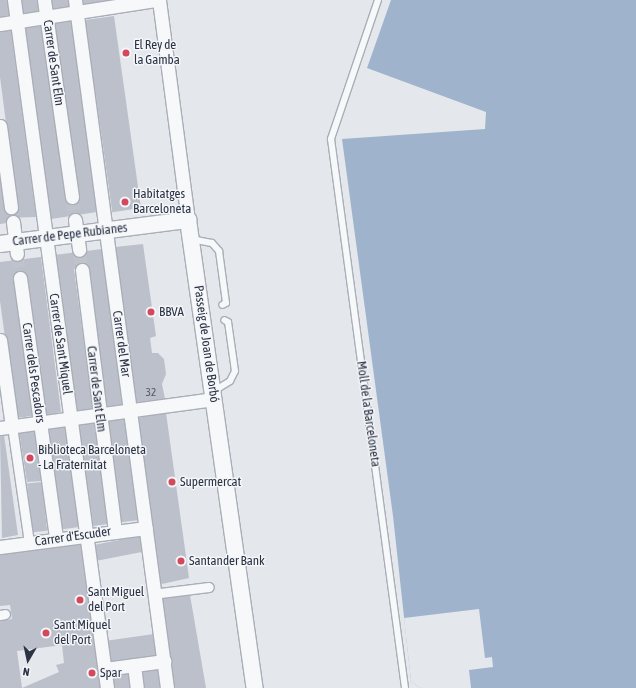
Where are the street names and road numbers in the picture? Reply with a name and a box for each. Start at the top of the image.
street label: Carrer de Sant Elm [39,19,67,107]
street label: Carrer de Pepe Rubianes [12,220,128,250]
street label: Passeig de Joan de Borbó [190,284,222,404]
street label: Carrer de Sant Miquel [45,293,75,395]
street label: Carrer del Mar [109,310,133,378]
street label: Carrer dels Pescadors [18,322,48,424]
street label: Carrer de Sant Elm [83,345,109,433]
street label: Moll de la Barceloneta [353,360,383,468]
street label: Carrer d'Escuder [34,524,112,550]

